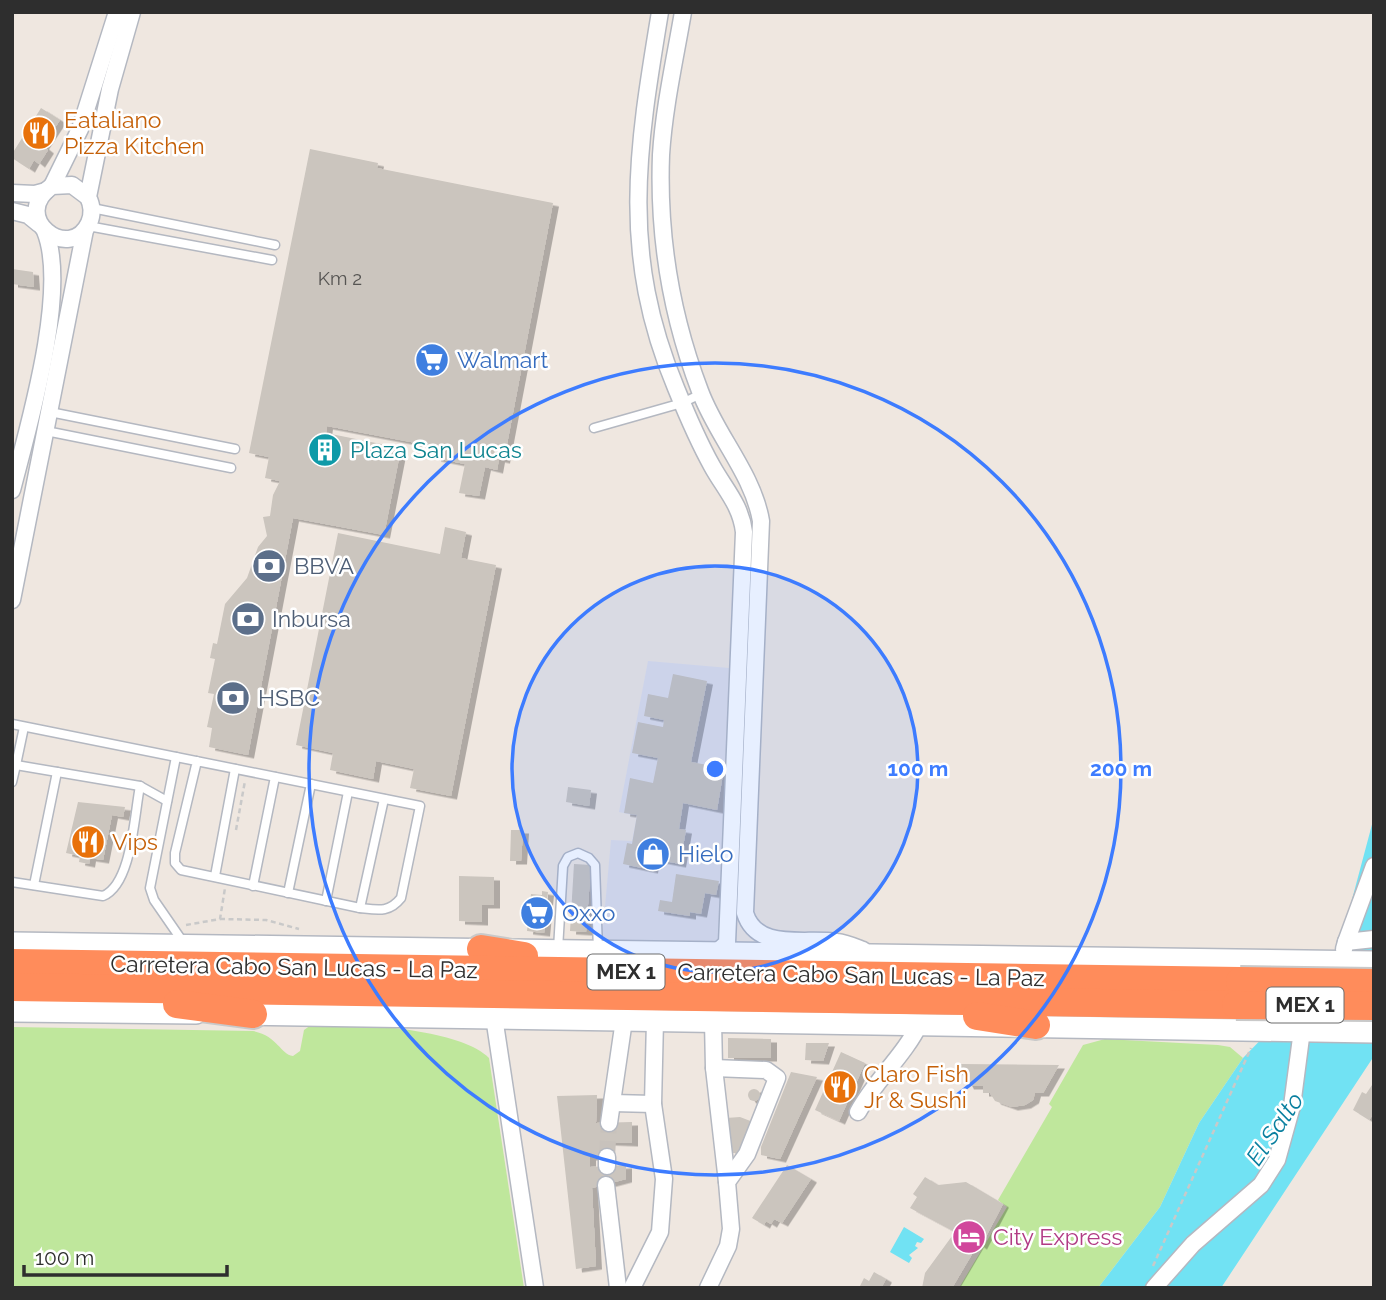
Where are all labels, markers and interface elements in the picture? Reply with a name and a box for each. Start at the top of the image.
place label: Eataliano Pizza Kitchen [64,106,205,159]
restaurant icon: Eataliano Pizza Kitchen [20,114,58,152]
house number: Km 2 [318,267,362,289]
supermarket icon: Walmart [413,341,451,379]
place label: Walmart [457,346,548,373]
building icon: Plaza San Lucas [306,431,344,469]
place label: Plaza San Lucas [350,436,522,463]
bank icon: BBVA [250,547,288,585]
place label: BBVA [294,552,354,579]
bank icon: Inbursa [229,600,267,638]
place label: Inbursa [272,605,351,632]
bank icon: HSBC [214,679,252,717]
place label: HSBC [258,684,320,711]
text: 100 m [888,756,948,781]
text: 200 m [1090,756,1152,781]
centre of rings [703,757,727,781]
restaurant icon: Vips [69,823,107,861]
place label: Vips [112,828,158,855]
shop icon: Hielo [634,835,672,873]
place label: Hielo [678,840,733,867]
supermarket icon: Oxxo [518,894,556,932]
place label: Oxxo [562,899,615,926]
street label: Carretera Cabo San Lucas - La Paz [110,950,478,983]
road number: MEX 1 [588,954,664,990]
street label: Carretera Cabo San Lucas - La Paz [677,958,1045,991]
road number: MEX 1 [1266,988,1344,1023]
place label: Claro Fish Jr & Sushi [864,1060,969,1113]
restaurant icon: Claro Fish Jr & Sushi [821,1068,859,1106]
water label: El Salto [1240,1087,1309,1171]
hotel icon: City Express [950,1218,988,1256]
place label: City Express [993,1223,1122,1250]
scale bar [24,1234,228,1278]
text: 100 m [35,1245,94,1270]

